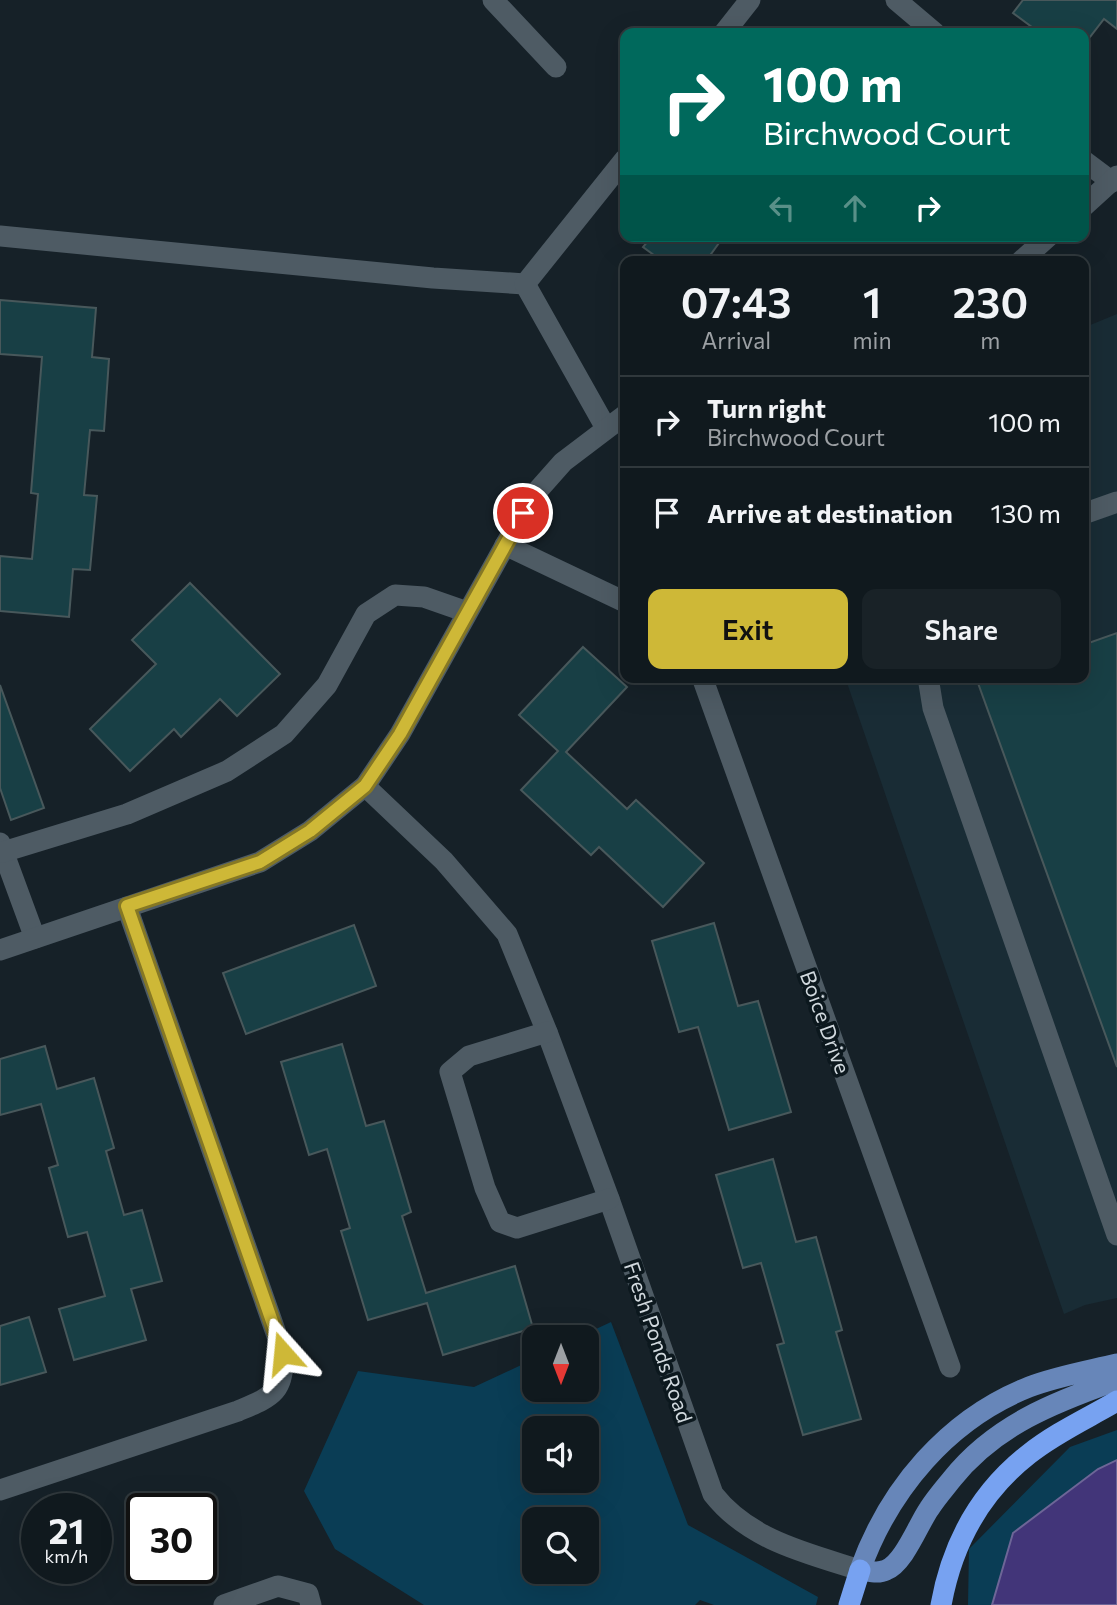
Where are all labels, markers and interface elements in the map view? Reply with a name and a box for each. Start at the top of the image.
text: 100 m [763,52,902,112]
icon: right [648,56,739,147]
text: Birchwood Court [763,112,1011,152]
icon: left [763,189,801,227]
icon: ahead [836,189,874,227]
icon: right [909,189,947,227]
text: 07:43 [681,275,792,327]
text: 1 [863,275,881,327]
text: 230 [952,275,1028,327]
text: Arrival [701,326,771,354]
text: min [852,326,892,354]
text: m [980,326,1000,354]
text: Turn right [707,392,826,423]
icon: right [648,403,686,441]
text: 100 m [988,406,1061,437]
text: Birchwood Court [707,423,885,451]
pin [493,483,553,543]
icon: arrive [504,494,542,532]
icon: arrive [648,494,686,532]
text: Arrive at destination [707,497,953,528]
text: 130 m [990,497,1061,528]
button: Exit [648,589,848,669]
button: Share [862,589,1061,669]
street label: Boice Drive [796,967,856,1077]
street label: Fresh Ponds Road [620,1258,698,1426]
position arrow [246,1316,320,1390]
north arrow [522,1325,598,1402]
map controls [522,1325,599,1584]
button: sound [522,1416,599,1493]
speed limit sign: 30 [126,1493,217,1584]
button: search [522,1507,599,1584]
text: 21 [49,1508,84,1551]
text: km/h [45,1545,88,1567]

